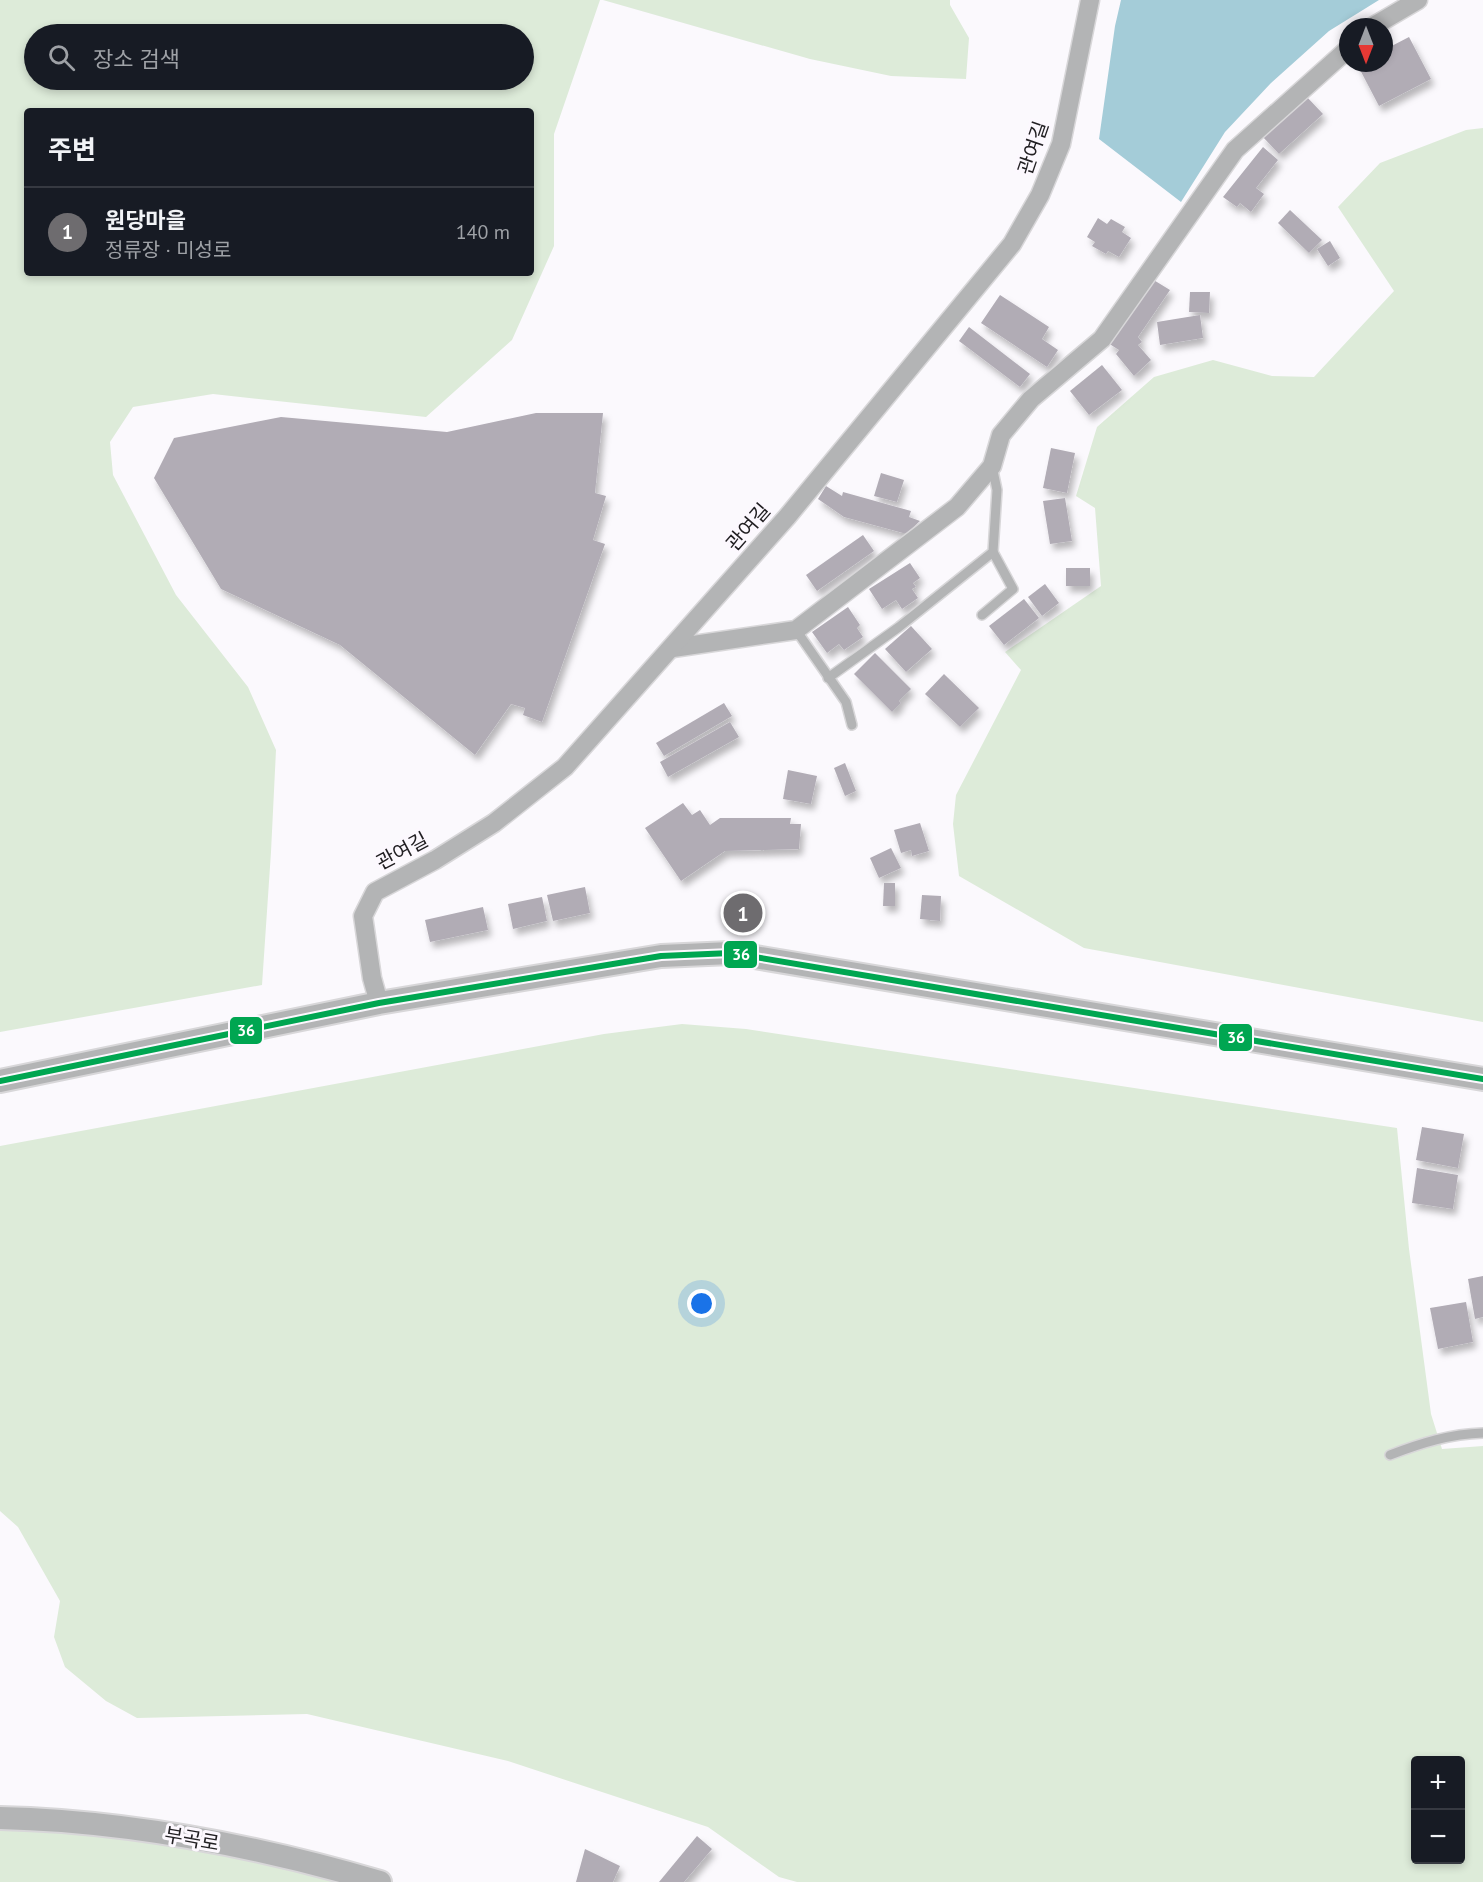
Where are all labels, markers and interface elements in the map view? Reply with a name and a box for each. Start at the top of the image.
north arrow [1339,18,1393,72]
search box [24,24,534,90]
icon: search [45,41,78,74]
text: 장소 검색 [93,45,180,73]
street label: 관여길 [1012,118,1054,178]
text: 주변 [48,133,96,166]
text: 원당마을 [105,206,186,234]
text: 1 [62,219,73,245]
text: 140 m [456,219,510,245]
text: 정류장 · 미성로 [105,237,231,263]
street label: 관여길 [720,498,776,556]
street label: 관여길 [372,827,432,875]
pin: 1 [724,890,762,936]
line badge: 36 [723,940,758,969]
text: 36 [732,944,750,964]
line badge: 36 [229,1016,263,1045]
text: 36 [237,1020,255,1040]
line badge: 36 [1218,1023,1253,1052]
text: 36 [1227,1027,1245,1047]
your location [687,1289,716,1318]
map controls [1411,1756,1465,1864]
button: + [1411,1756,1465,1810]
button: − [1411,1810,1465,1864]
street label: 부곡로 [163,1821,221,1857]

